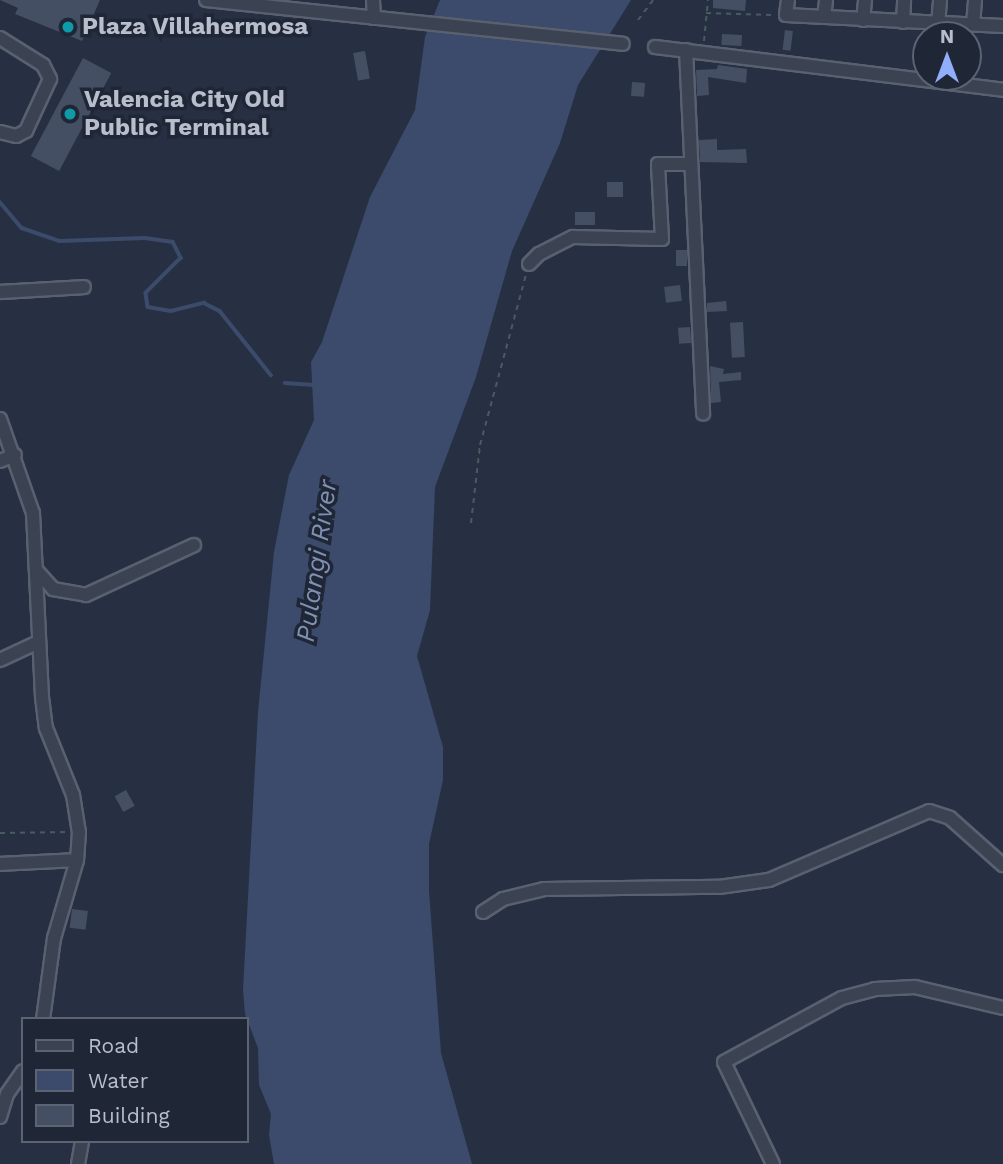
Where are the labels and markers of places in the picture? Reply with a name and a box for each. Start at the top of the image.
place label: Plaza Villahermosa [82,13,309,41]
marker: Plaza Villahermosa [60,19,76,35]
place label: Valencia City Old Public Terminal [84,86,286,142]
marker: Valencia City Old Public Terminal [62,106,78,122]

